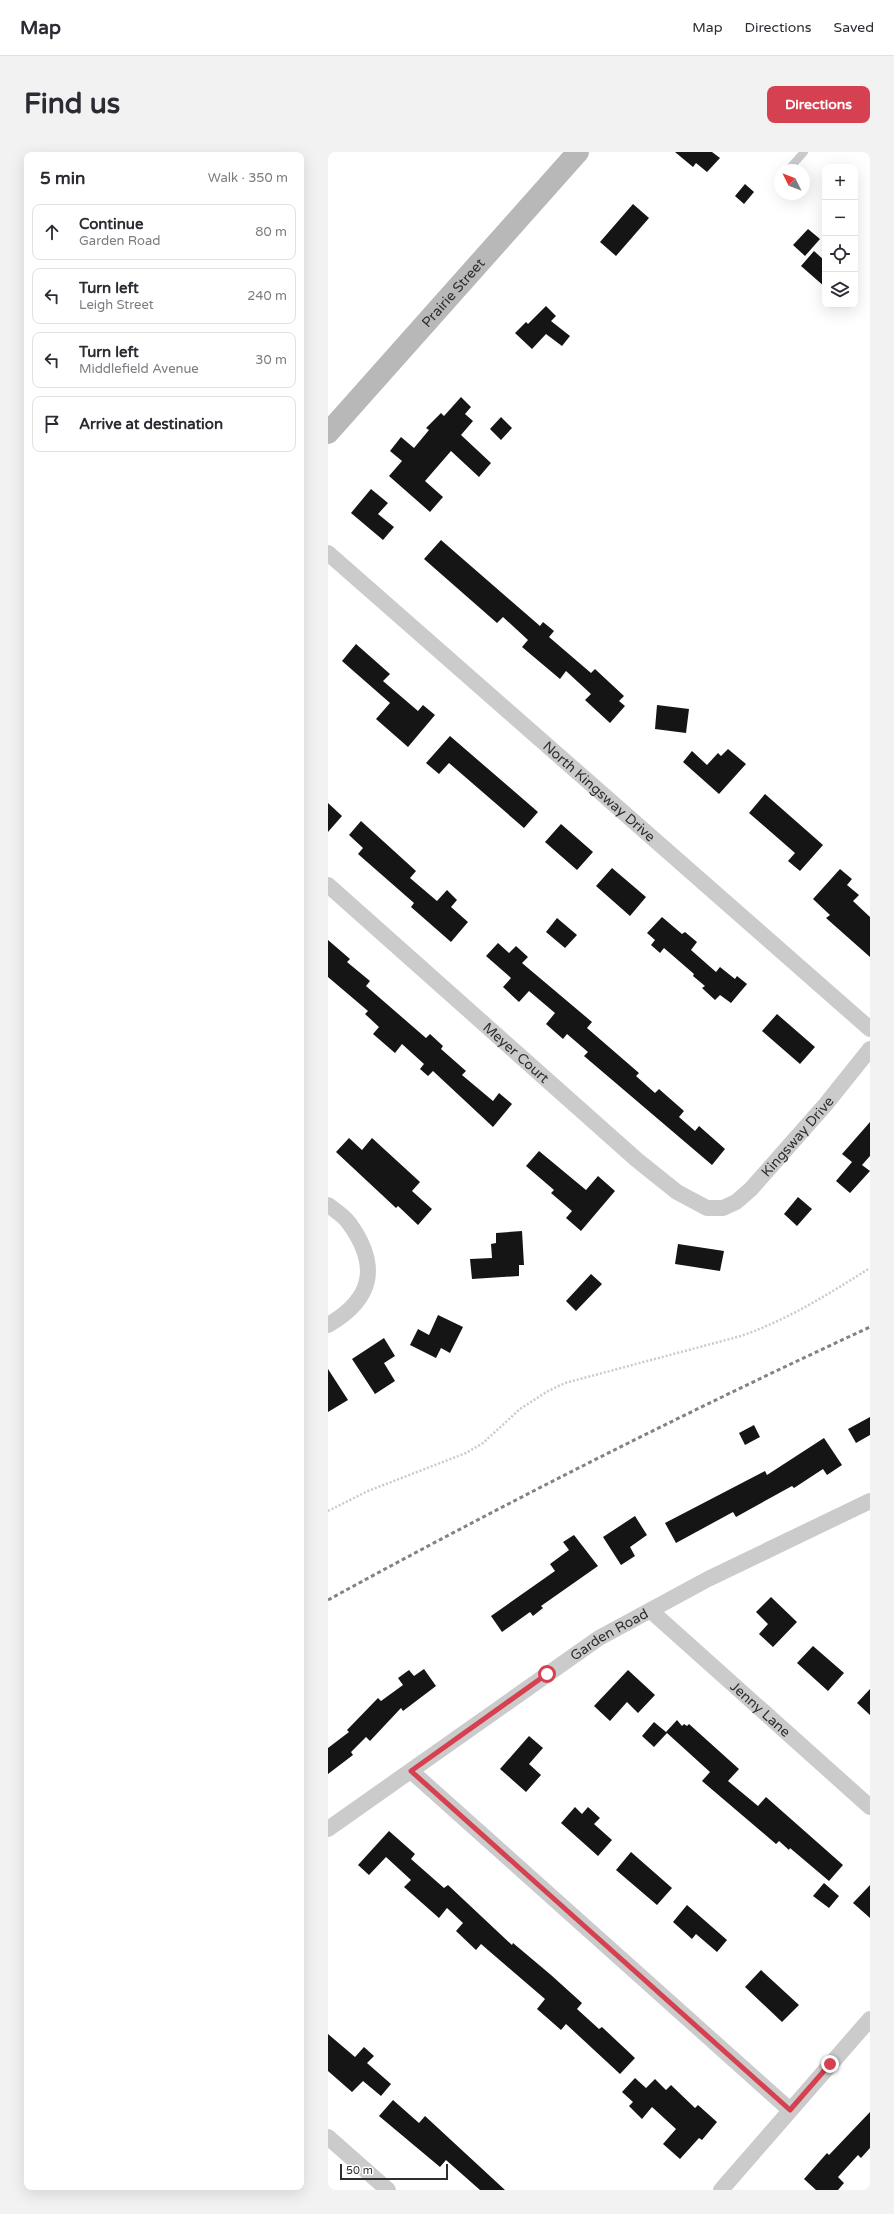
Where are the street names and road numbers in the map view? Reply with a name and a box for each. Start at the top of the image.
street label: Prairie Street [418,254,489,331]
street label: North Kingsway Drive [540,737,659,845]
street label: Meyer Court [480,1019,553,1087]
street label: Kingsway Drive [757,1093,837,1180]
street label: Garden Road [567,1605,651,1664]
street label: Jenny Lane [727,1678,794,1740]

